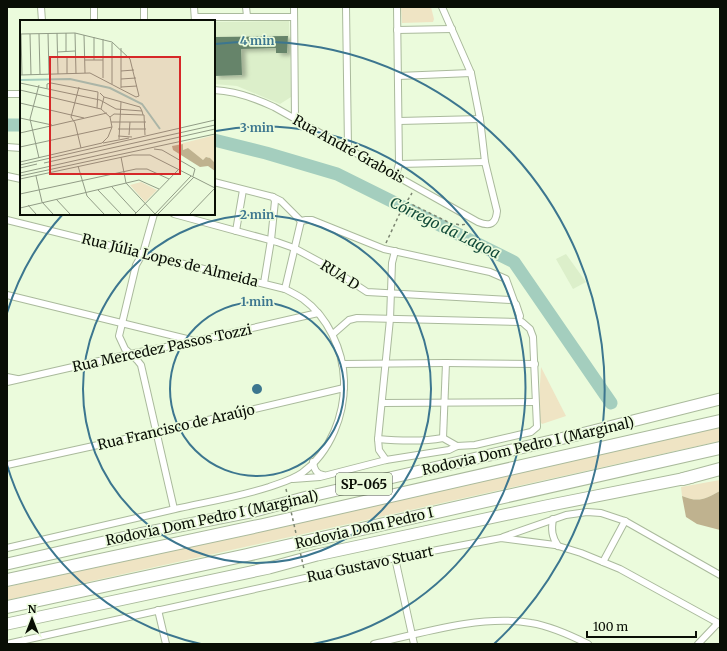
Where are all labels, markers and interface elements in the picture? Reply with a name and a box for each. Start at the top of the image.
inset map [20,20,215,215]
text: 4 min [240,33,274,48]
street label: Rua André Grabois [290,111,408,187]
text: 3 min [240,120,274,135]
water label: Córrego da Lagoa [387,193,504,263]
text: 2 min [240,207,274,222]
street label: Rua Júlia Lopes de Almeida [80,229,261,291]
street label: RUA D [317,256,363,294]
text: 1 min [241,294,273,309]
street label: Rua Mercedez Passos Tozzi [71,320,254,376]
centre of rings [250,382,264,396]
street label: Rua Francisco de Araújo [96,400,256,454]
street label: Rodovia Dom Pedro I (Marginal) [420,413,636,479]
road number: SP-065 [336,473,392,495]
street label: Rodovia Dom Pedro I (Marginal) [104,487,320,549]
street label: Rodovia Dom Pedro I [293,503,435,553]
street label: Rua Gustavo Stuart [305,542,435,586]
north arrow [12,599,52,639]
text: N [28,602,37,616]
scale bar [587,613,696,639]
text: 100 m [593,619,628,634]

